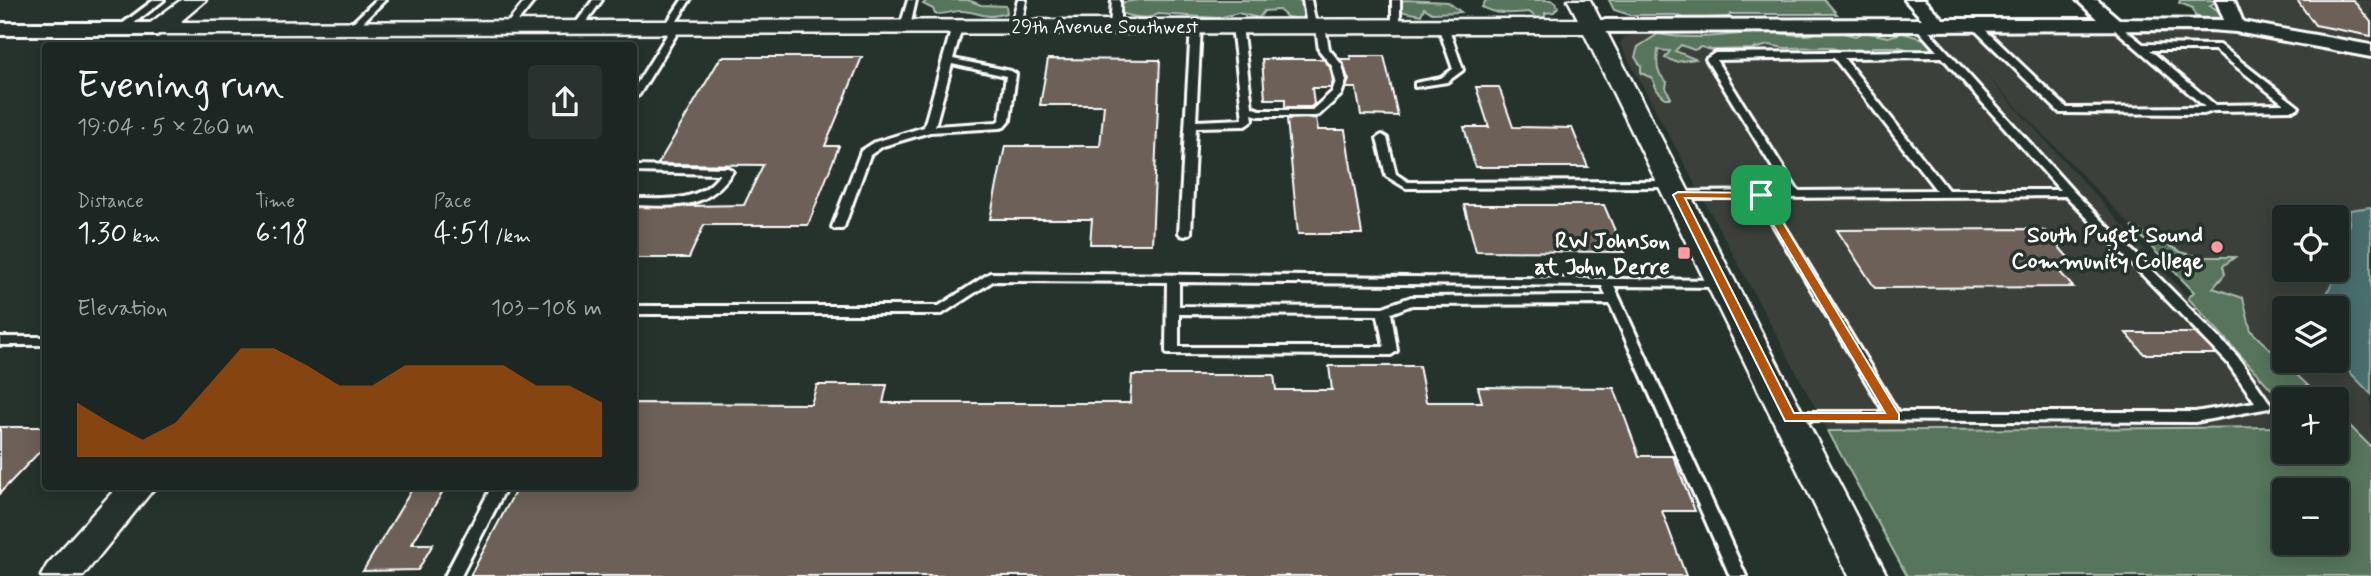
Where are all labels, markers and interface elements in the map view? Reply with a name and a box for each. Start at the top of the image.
street label: 29th Avenue Southwest [1012,15,1198,40]
text: Evening run [77,62,284,111]
button: share [528,65,602,139]
text: 19:04 · 5 × 260 m [77,113,254,143]
pin [1731,165,1791,225]
icon: arrive [1742,176,1780,214]
text: Distance [77,189,144,214]
text: Time [255,189,295,214]
text: Pace [434,189,471,214]
map controls [2272,205,2349,555]
button: locate [2272,205,2349,282]
text: 1.30 [77,214,127,253]
text: 6:18 [255,214,309,253]
text: 4:51 [434,214,490,253]
place label: South Puget Sound Community College [2011,221,2203,277]
text: km [127,224,160,249]
text: /km [490,224,531,249]
place label: RW Johnson at John Derre [1534,227,1670,283]
marker: South Puget Sound Community College [2209,239,2225,255]
marker: RW Johnson at John Derre [1676,245,1692,261]
text: Elevation [77,294,168,324]
text: 103–108 m [491,294,602,324]
button: layers [2272,296,2349,373]
button: + [2272,387,2349,464]
button: − [2272,478,2349,555]

